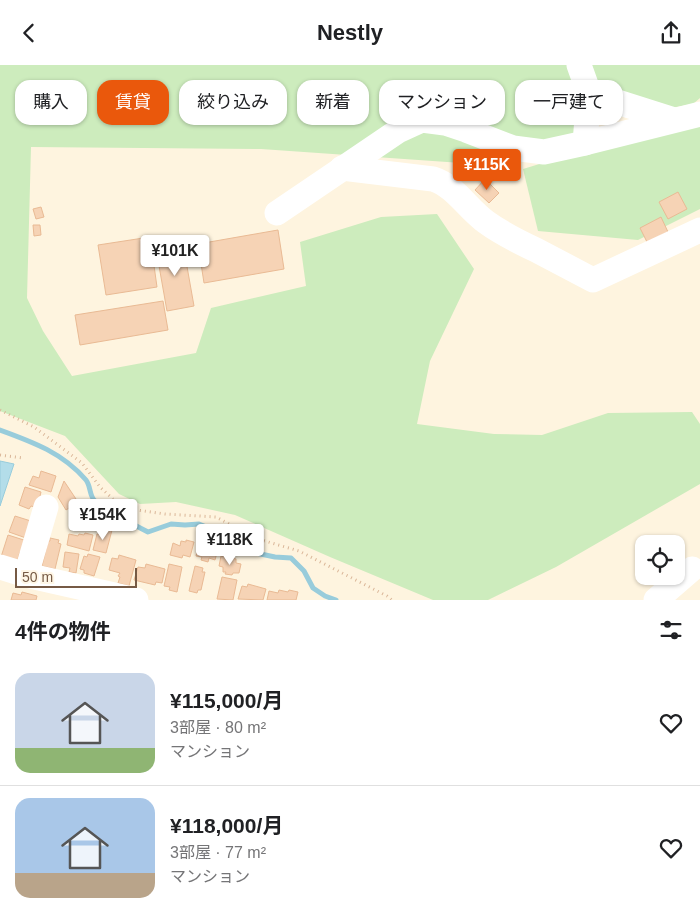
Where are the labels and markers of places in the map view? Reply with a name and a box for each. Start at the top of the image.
pin: ¥115K [452,149,522,191]
pin: ¥101K [140,235,210,277]
pin: ¥154K [68,499,138,541]
pin: ¥118K [195,523,265,566]

